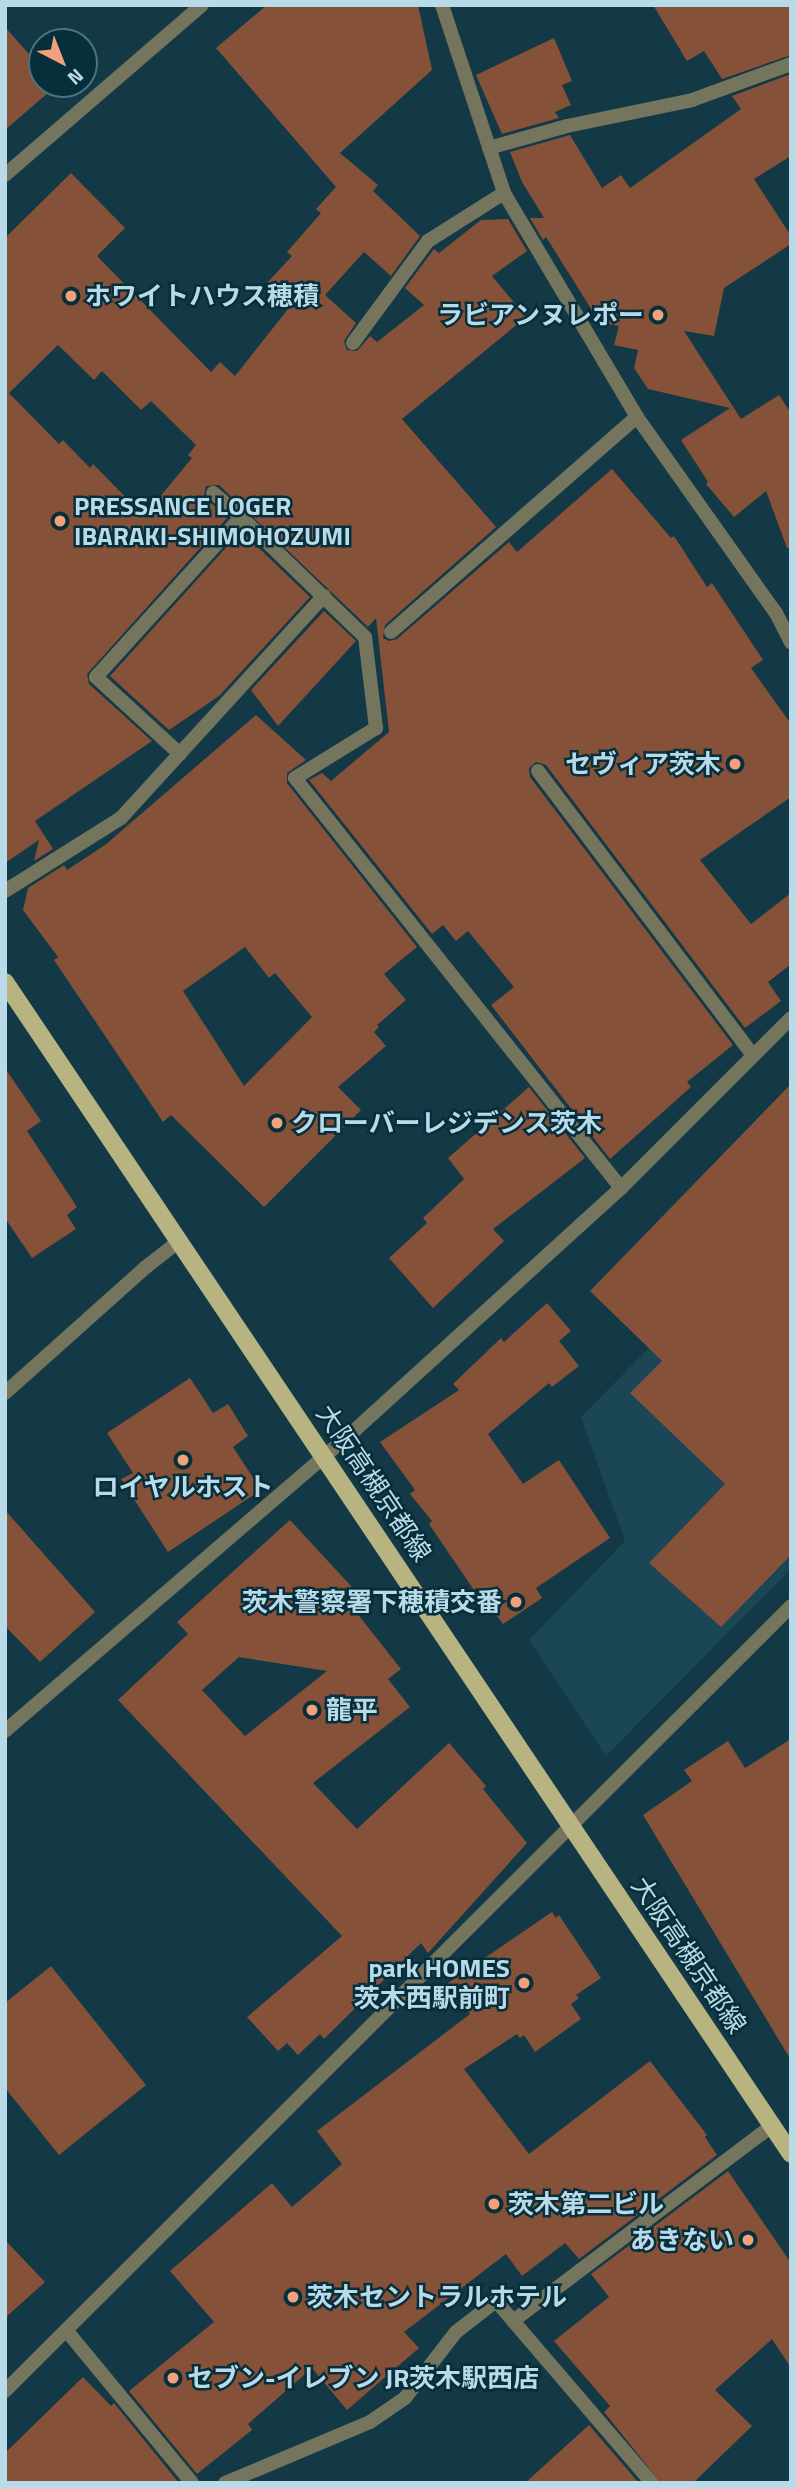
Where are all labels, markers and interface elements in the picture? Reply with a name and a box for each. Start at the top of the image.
north arrow [28,28,98,98]
text: N [61,62,91,93]
place label: ホワイトハウス穂積 [85,280,319,312]
marker: ホワイトハウス穂積 [63,288,79,304]
place label: ラビアンヌレポー [436,299,644,331]
marker: ラビアンヌレポー [650,307,666,323]
place label: PRESSANCE LOGER IBARAKI-SHIMOHOZUMI [74,490,351,552]
marker: PRESSANCE LOGER IBARAKI-SHIMOHOZUMI [52,513,68,529]
place label: セヴィア茨木 [565,748,721,780]
marker: セヴィア茨木 [727,756,743,772]
place label: クローバーレジデンス茨木 [291,1107,603,1139]
marker: クローバーレジデンス茨木 [269,1115,285,1131]
street label: 大阪高槻京都線 [310,1399,438,1567]
marker: ロイヤルホスト [175,1452,191,1468]
place label: ロイヤルホスト [92,1471,274,1503]
place label: 茨木警察署下穂積交番 [242,1586,502,1618]
marker: 茨木警察署下穂積交番 [508,1594,524,1610]
place label: 龍平 [326,1694,378,1726]
marker: 龍平 [304,1702,320,1718]
street label: 大阪高槻京都線 [625,1871,753,2039]
place label: park HOMES 茨木西駅前町 [354,1952,510,2014]
marker: park HOMES 茨木西駅前町 [516,1975,532,1991]
place label: 茨木第二ビル [508,2188,664,2220]
marker: 茨木第二ビル [486,2196,502,2212]
place label: あきない [630,2224,734,2256]
marker: あきない [740,2232,756,2248]
place label: 茨木セントラルホテル [307,2281,567,2313]
marker: 茨木セントラルホテル [285,2289,301,2305]
place label: セブン-イレブン JR茨木駅西店 [187,2362,539,2394]
marker: セブン-イレブン JR茨木駅西店 [165,2370,181,2386]

